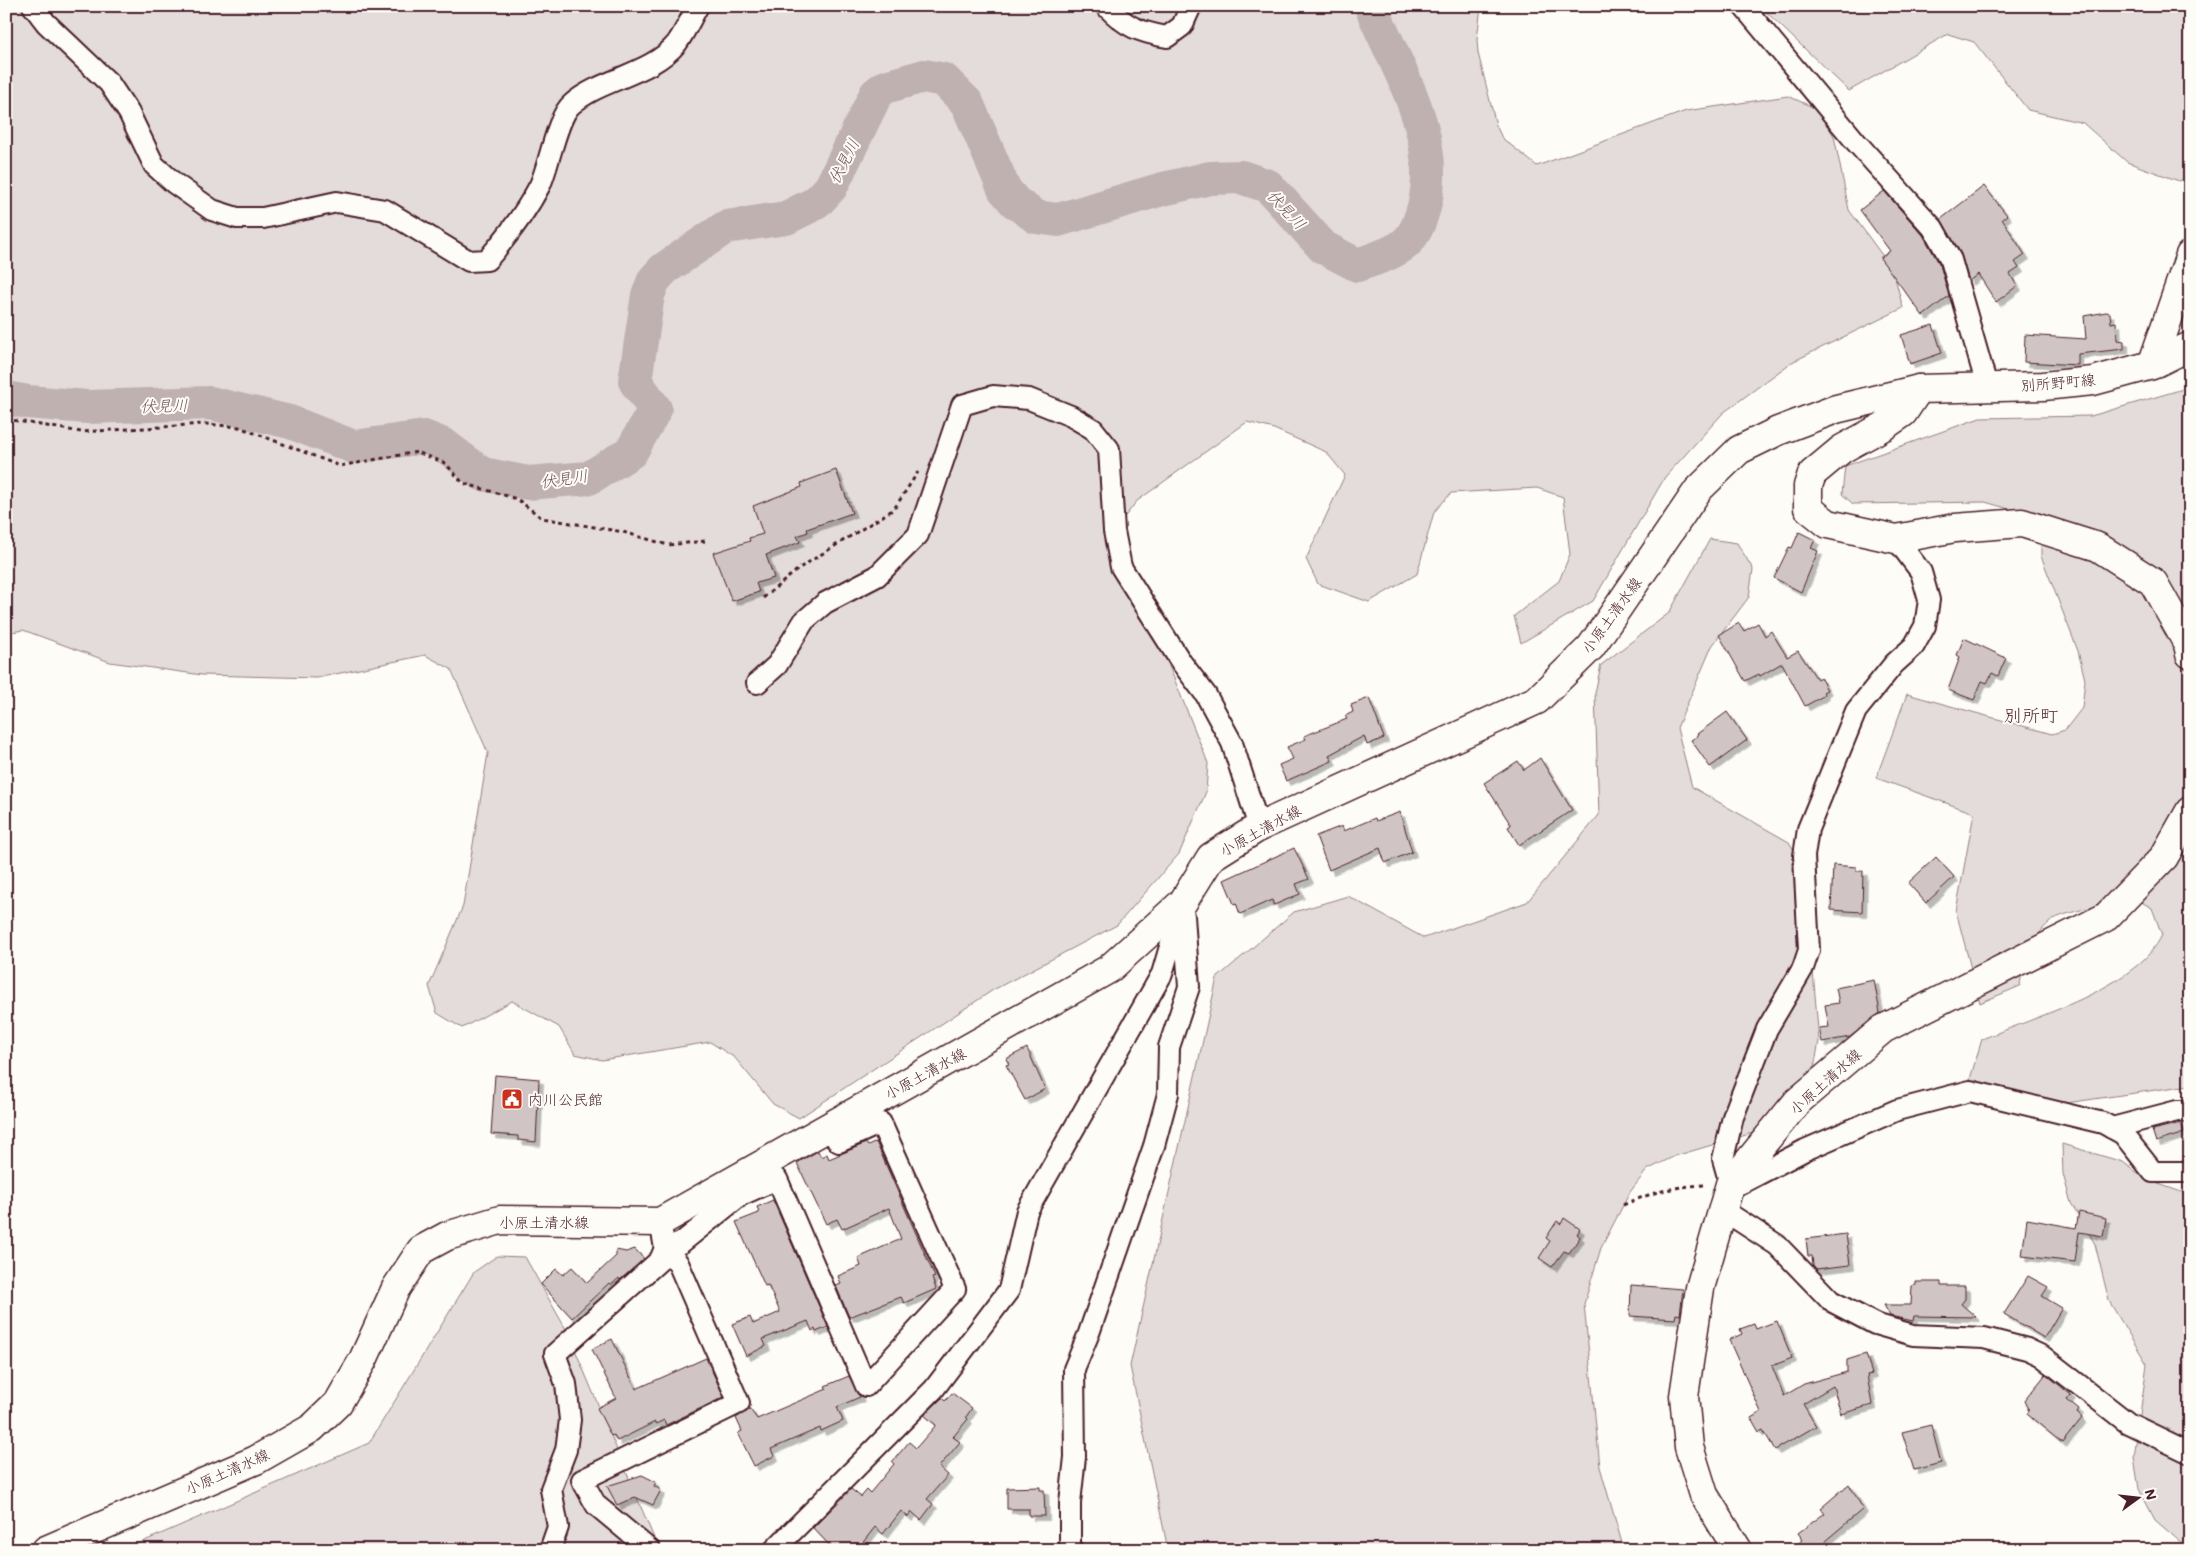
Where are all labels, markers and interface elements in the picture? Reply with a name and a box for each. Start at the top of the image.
water label: 伏見川 [823,135,863,187]
water label: 伏見川 [1263,184,1311,234]
street label: 別所野町線 [2020,369,2096,395]
water label: 伏見川 [140,394,188,416]
water label: 伏見川 [539,464,589,492]
street label: 小原土清水線 [1576,573,1646,657]
district label: 別所町 [2004,703,2058,727]
street label: 小原土清水線 [1216,799,1304,861]
street label: 小原土清水線 [881,1042,969,1104]
street label: 小原土清水線 [1785,1043,1865,1119]
public building icon: 内川公民館 [500,1087,524,1111]
place label: 内川公民館 [528,1089,603,1109]
street label: 小原土清水線 [499,1212,589,1232]
street label: 小原土清水線 [182,1444,272,1498]
north arrow [2114,1474,2164,1524]
text: N [2140,1487,2162,1502]

